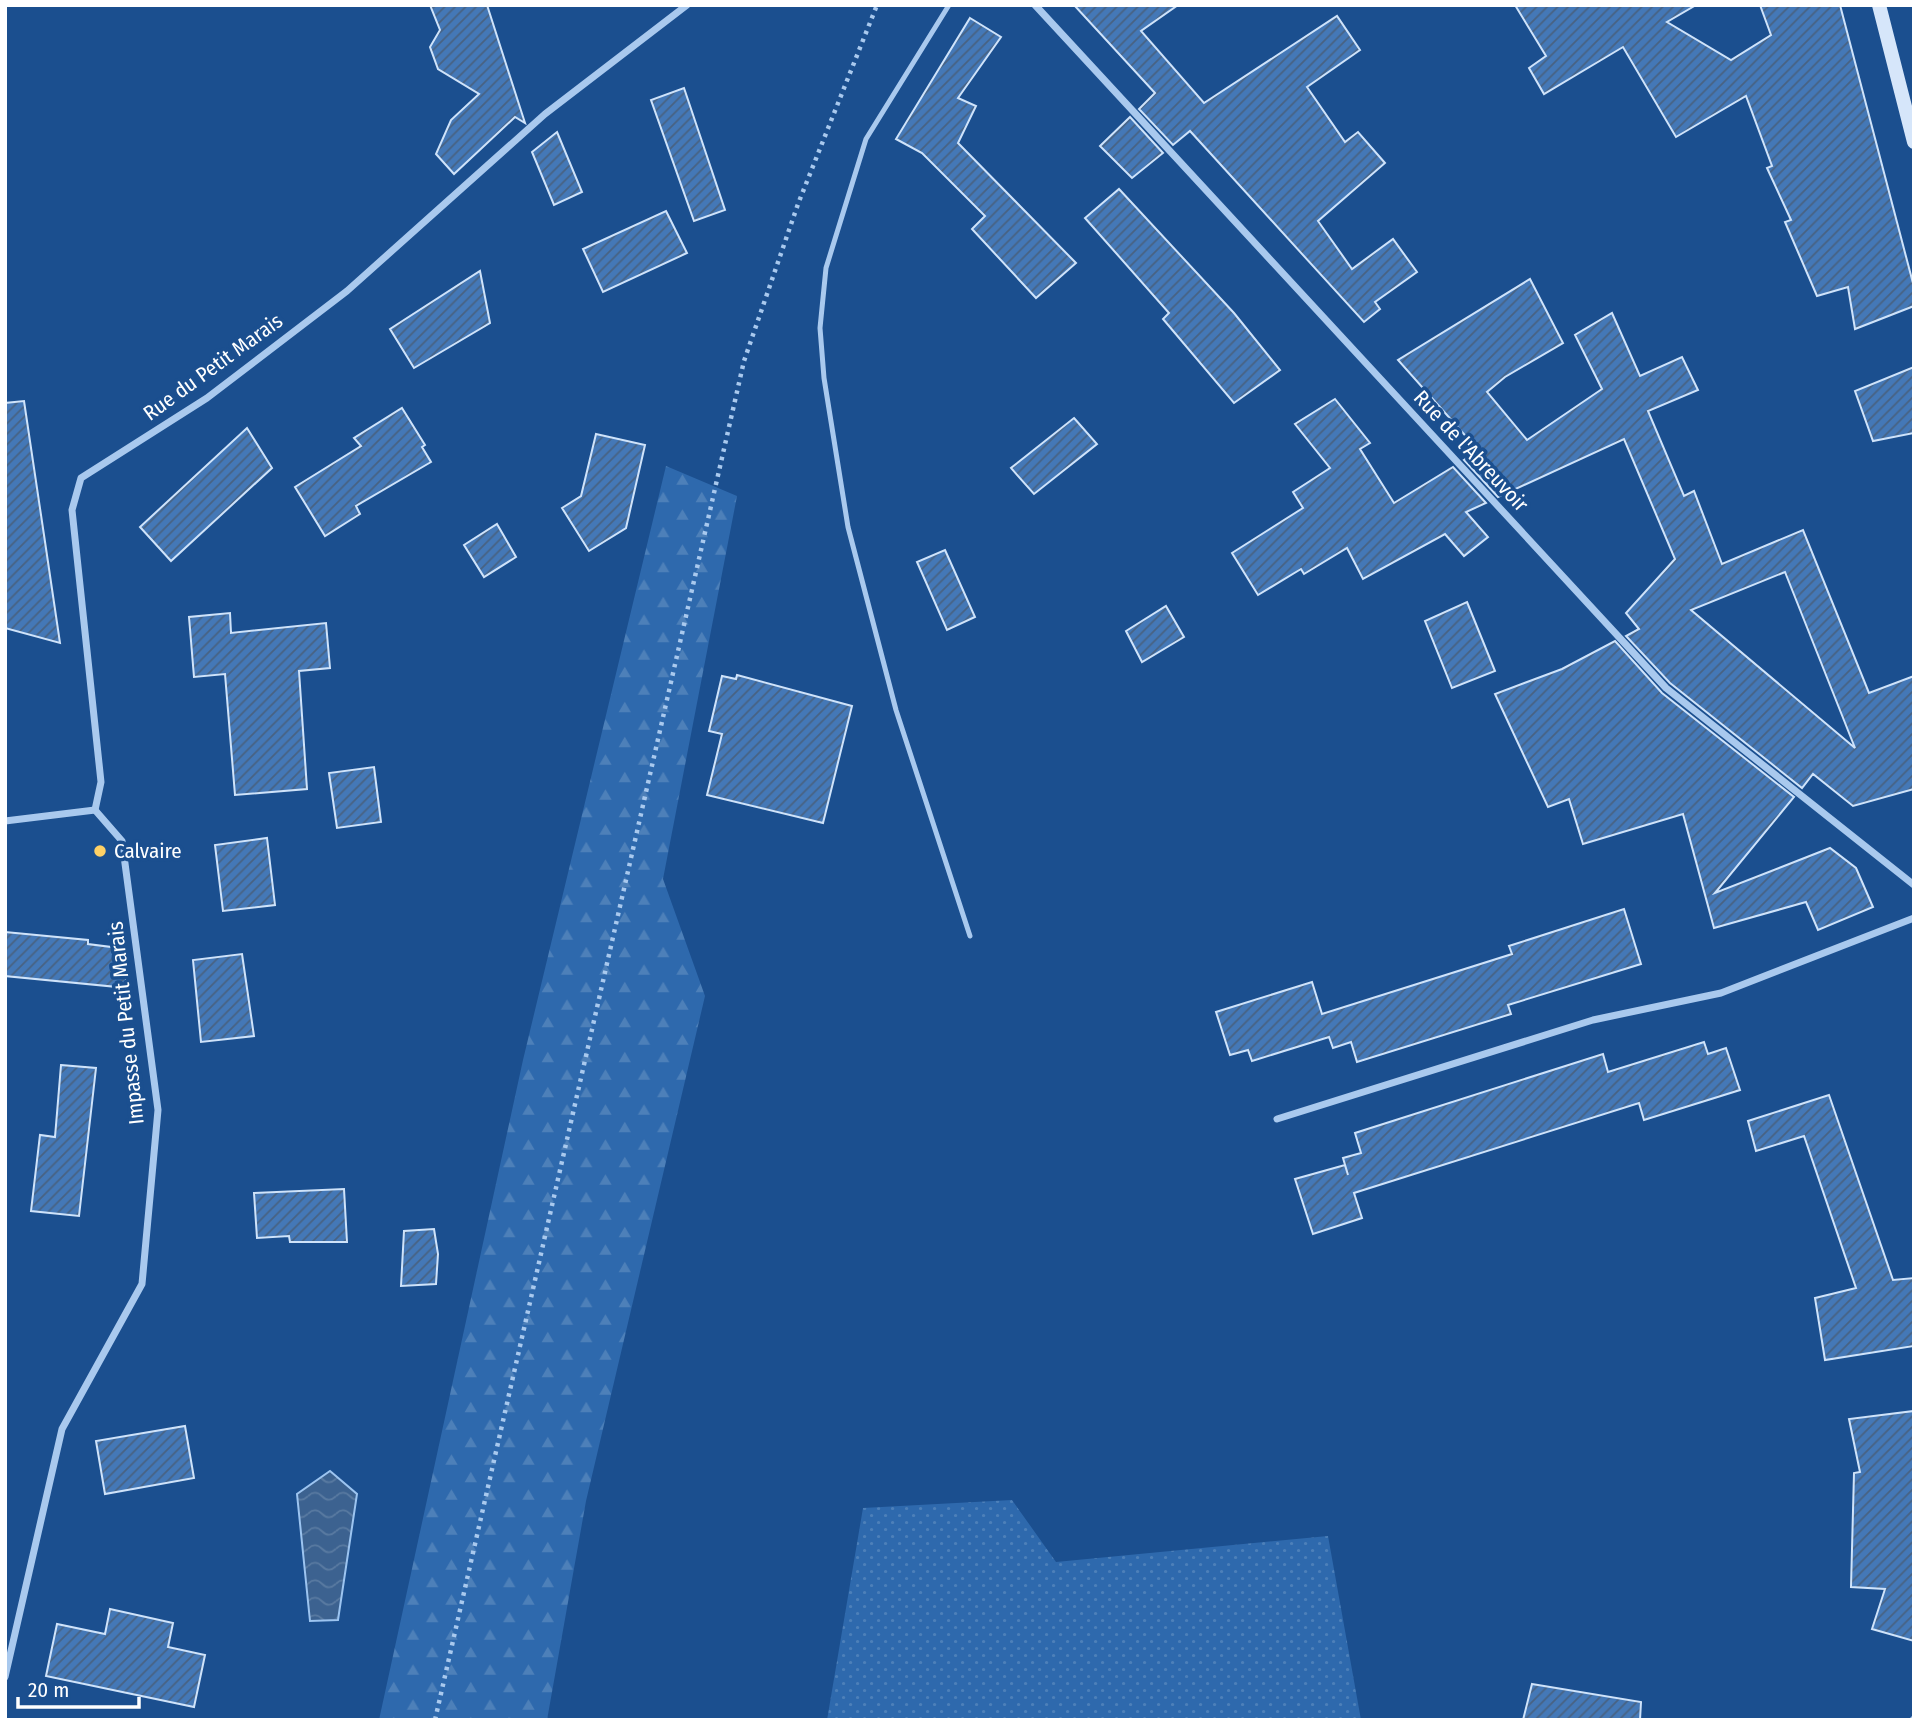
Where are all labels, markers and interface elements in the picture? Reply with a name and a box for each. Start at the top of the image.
street label: Rue du Petit Marais [138,308,288,426]
street label: Rue de l'Abreuvoir [1408,385,1534,518]
place label: Calvaire [114,838,182,864]
marker: Calvaire [92,843,108,859]
street label: Impasse du Petit Marais [102,920,150,1126]
scale bar [18,1666,138,1710]
text: 20 m [28,1677,69,1703]

